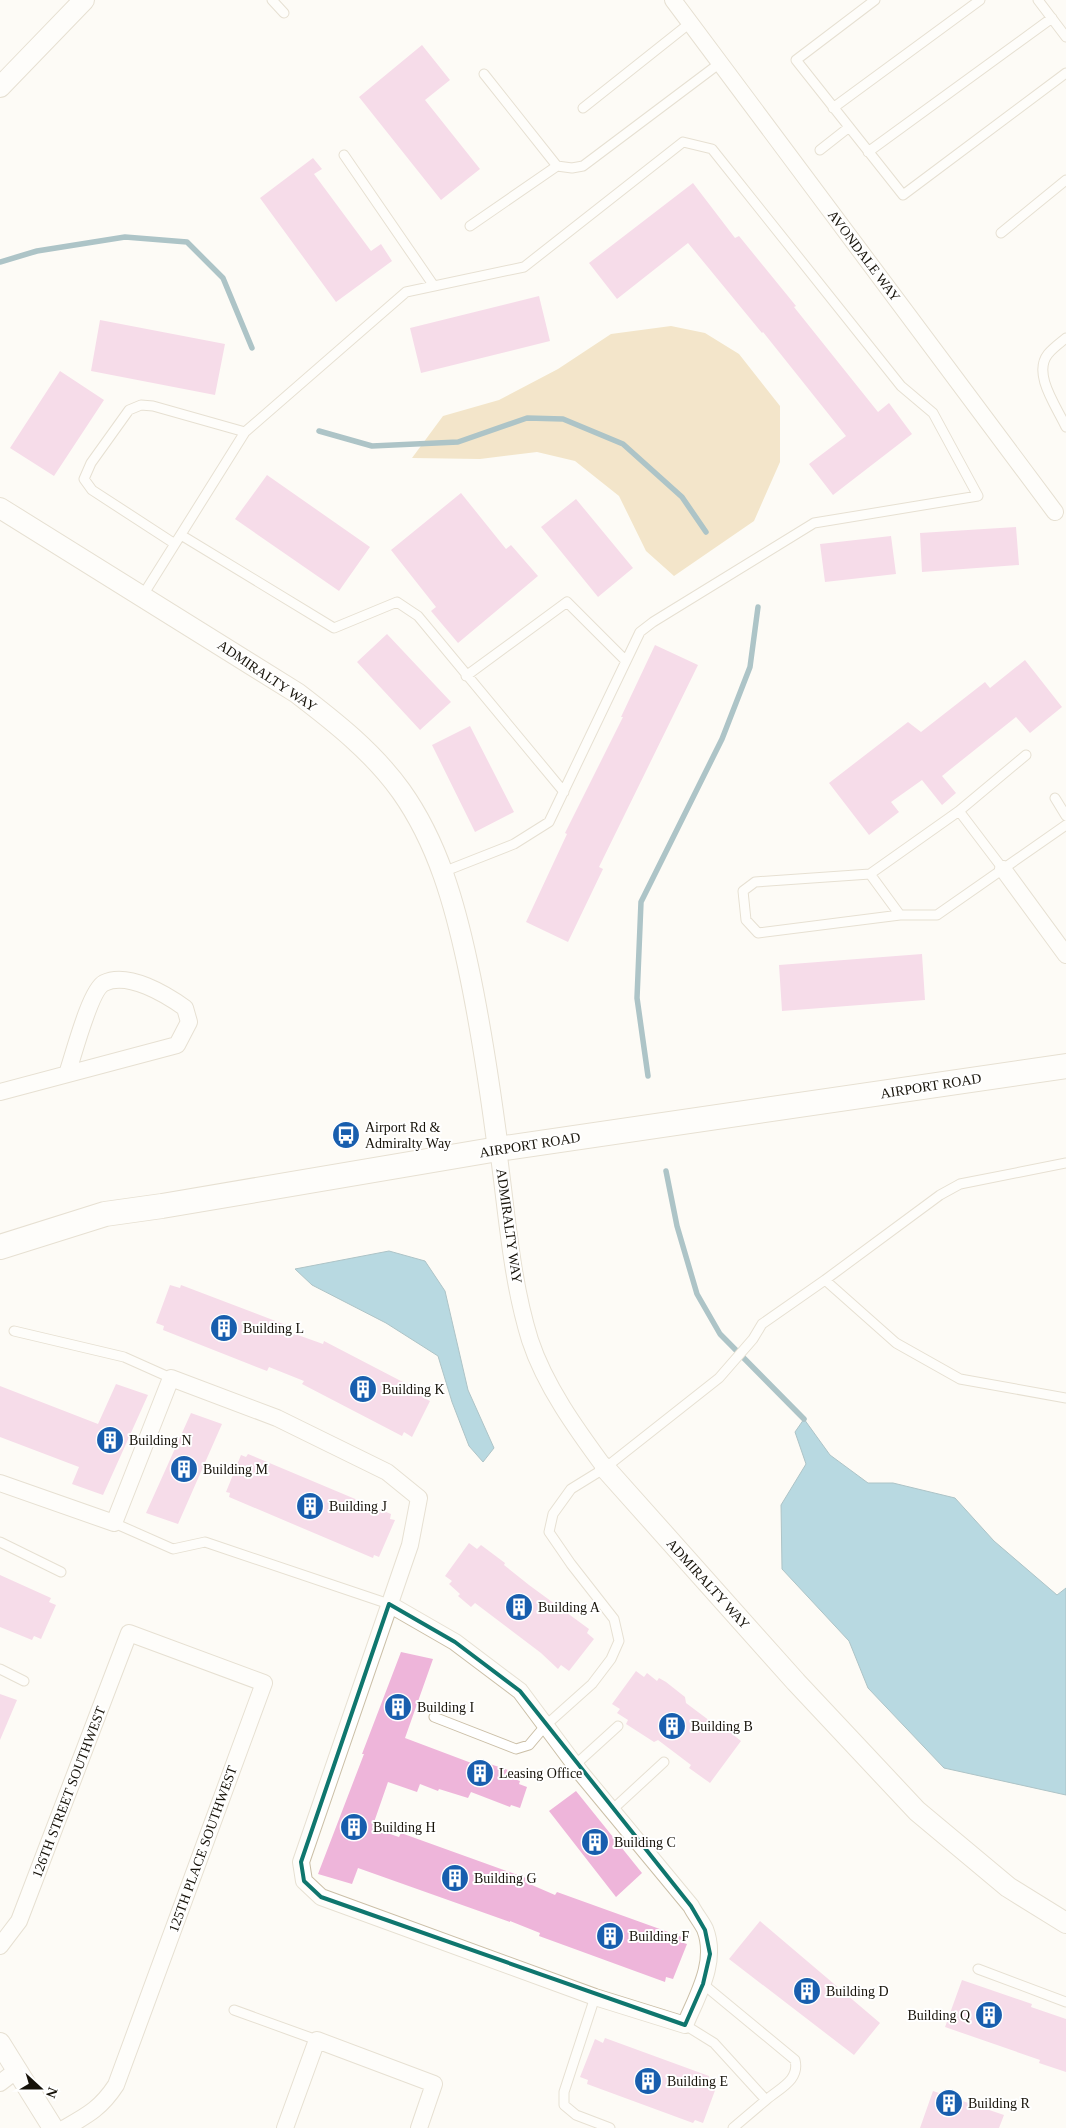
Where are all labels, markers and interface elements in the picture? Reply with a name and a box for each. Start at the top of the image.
street label: AVONDALE WAY [825,208,903,304]
street label: ADMIRALTY WAY [215,637,319,715]
street label: AIRPORT ROAD [879,1071,983,1101]
bus stop icon: Airport Rd & Admiralty Way [331,1120,361,1150]
place label: Airport Rd & Admiralty Way [365,1120,451,1151]
street label: AIRPORT ROAD [478,1130,582,1160]
street label: ADMIRALTY WAY [493,1167,525,1285]
building icon: Building L [209,1313,239,1343]
place label: Building L [243,1321,304,1336]
building icon: Building K [348,1374,378,1404]
place label: Building K [382,1382,445,1397]
building icon: Building N [95,1425,125,1455]
place label: Building N [129,1433,192,1448]
building icon: Building M [169,1454,199,1484]
place label: Building M [203,1462,269,1477]
building icon: Building J [295,1491,325,1521]
place label: Building J [329,1499,388,1514]
street label: ADMIRALTY WAY [664,1536,752,1632]
building icon: Building A [504,1592,534,1622]
place label: Building A [538,1600,601,1615]
building icon: Building I [383,1692,413,1722]
place label: Building I [417,1700,475,1715]
street label: 126TH STREET SOUTHWEST [29,1704,109,1880]
building icon: Building B [657,1711,687,1741]
place label: Building B [691,1719,753,1734]
building icon: Leasing Office [465,1758,495,1788]
street label: 125TH PLACE SOUTHWEST [166,1763,240,1934]
place label: Leasing Office [499,1766,582,1781]
building icon: Building H [339,1812,369,1842]
place label: Building H [373,1820,436,1835]
building icon: Building C [580,1827,610,1857]
place label: Building C [614,1835,676,1850]
building icon: Building G [440,1863,470,1893]
place label: Building G [474,1871,537,1886]
building icon: Building F [595,1921,625,1951]
place label: Building F [629,1929,690,1944]
building icon: Building D [792,1976,822,2006]
place label: Building D [826,1984,889,1999]
building icon: Building Q [974,2000,1004,2030]
place label: Building Q [907,2008,970,2023]
north arrow [15,2063,65,2113]
building icon: Building E [633,2066,663,2096]
place label: Building E [667,2074,728,2089]
text: N [43,2085,60,2100]
building icon: Building R [934,2088,964,2118]
place label: Building R [968,2096,1031,2111]

